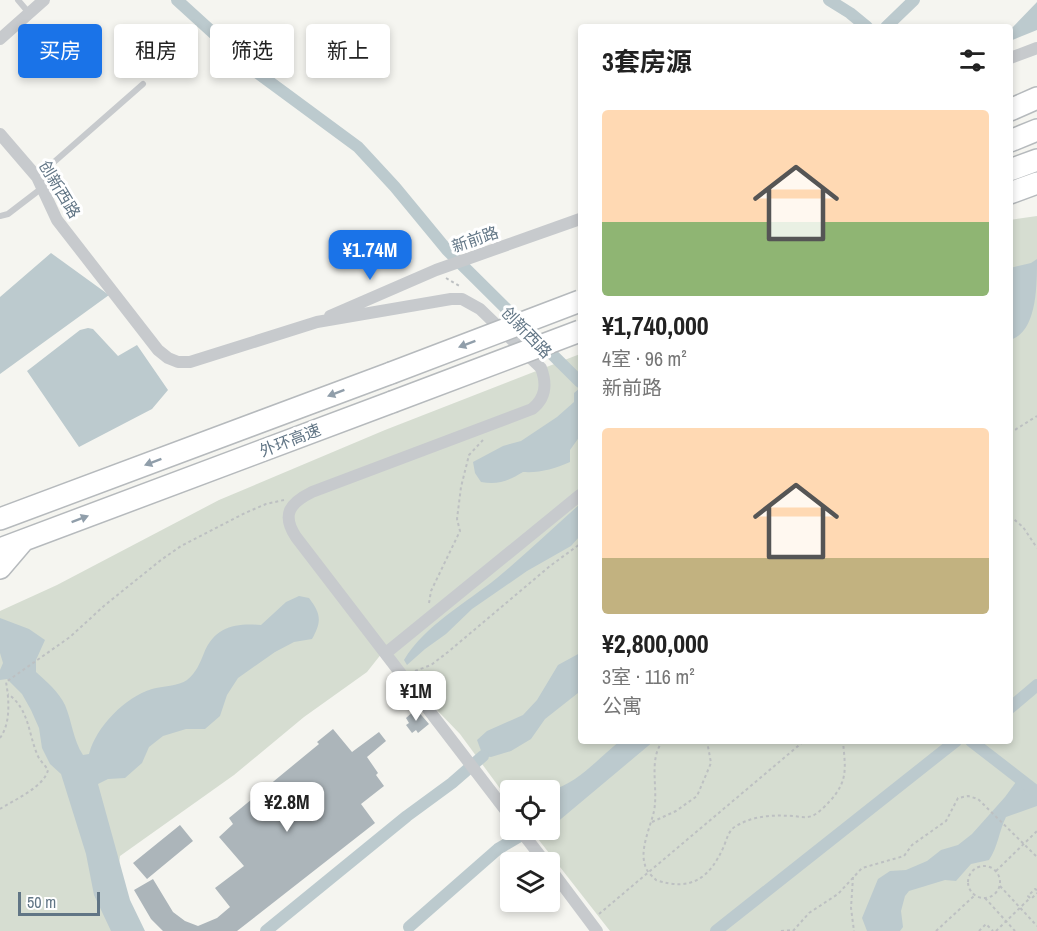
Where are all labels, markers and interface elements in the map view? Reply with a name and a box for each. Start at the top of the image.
chip: 买房 [18,24,102,78]
chip: 租房 [114,24,198,78]
chip: 筛选 [210,24,294,78]
chip: 新上 [306,24,390,78]
text: 3套房源 [602,44,692,79]
icon: filters [956,44,989,77]
icon: home [742,149,850,257]
street label: 创新西路 [34,156,86,222]
street label: 新前路 [449,221,501,257]
pin: ¥1.74M [321,230,419,281]
text: ¥1.74M [343,236,397,263]
street label: 创新西路 [497,301,557,363]
text: ¥1,740,000 [602,308,709,343]
one-way arrow [458,340,476,349]
text: 4室 · 96 m² [602,345,687,372]
text: 新前路 [602,374,662,401]
one-way arrow [327,389,345,399]
street label: 外环高速 [256,418,324,462]
one-way arrow [144,457,162,467]
icon: home [742,467,850,575]
one-way arrow [71,514,89,524]
text: ¥2,800,000 [602,626,709,661]
text: 3室 · 116 m² [602,663,695,690]
pin: ¥1M [387,671,445,722]
text: ¥1M [400,677,432,704]
text: 公寓 [602,692,642,719]
map controls [500,780,560,912]
button: locate [500,780,560,840]
pin: ¥2.8M [245,782,329,833]
text: ¥2.8M [264,788,310,815]
button: layers [500,852,560,912]
scale bar [18,889,100,916]
text: 50 m [27,891,56,913]

